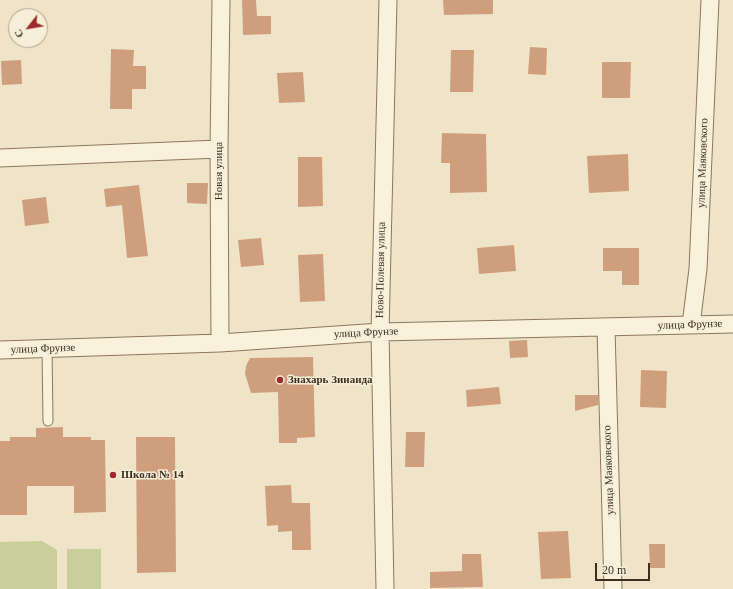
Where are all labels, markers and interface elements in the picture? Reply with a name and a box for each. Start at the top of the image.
north arrow [8,8,48,48]
text: С [11,27,26,40]
street label: улица Маяковского [695,118,711,208]
street label: Новая улица [212,142,226,200]
street label: Ново-Полевая улица [374,222,388,318]
street label: улица Фрунзе [658,317,722,333]
street label: улица Фрунзе [333,325,399,341]
street label: улица Фрунзе [11,341,75,357]
place label: Знахарь Зинаида [288,373,373,387]
marker: Знахарь Зинаида [275,375,285,385]
street label: улица Маяковского [601,425,617,515]
place label: Школа № 14 [121,468,184,482]
marker: Школа № 14 [108,470,118,480]
scale bar [597,555,652,581]
text: 20 m [602,563,626,577]

